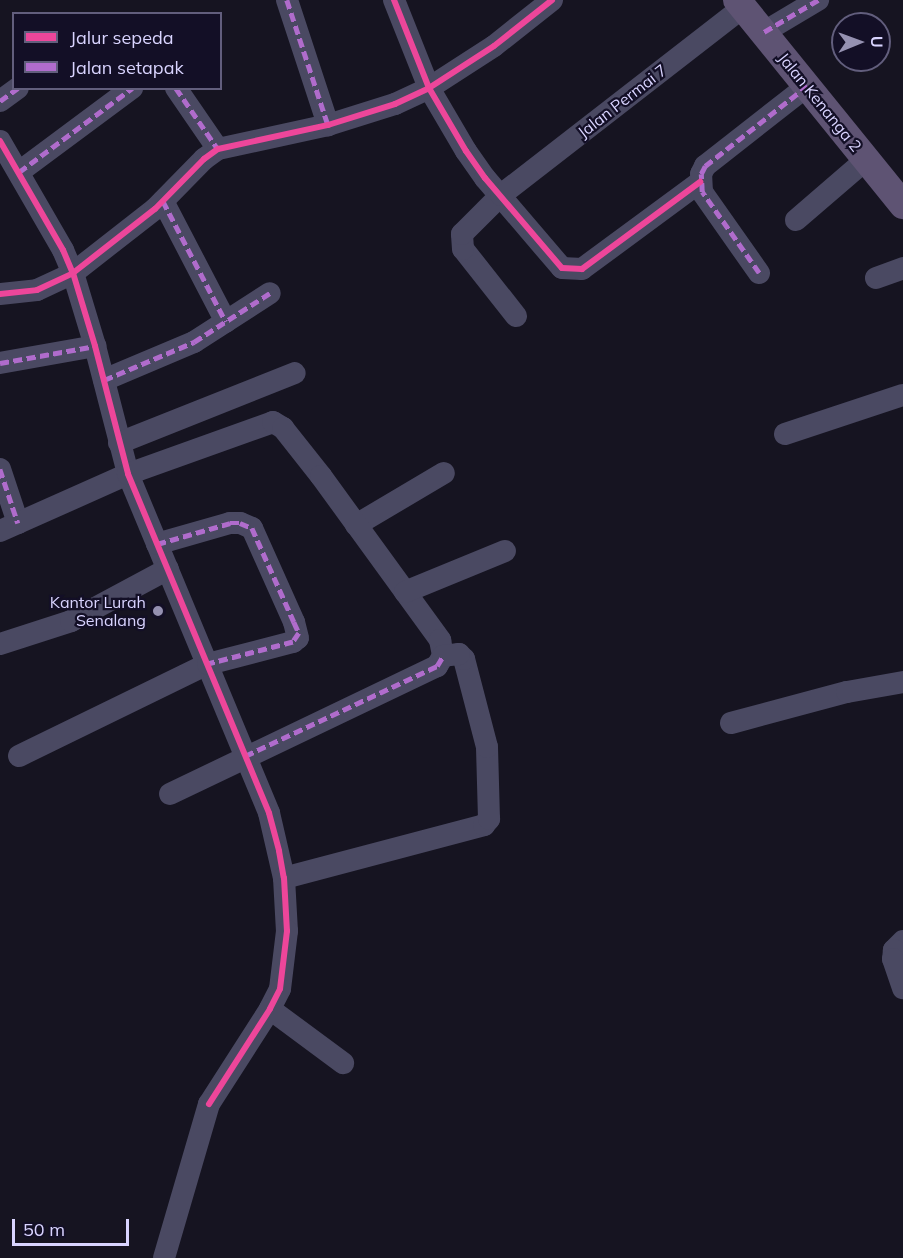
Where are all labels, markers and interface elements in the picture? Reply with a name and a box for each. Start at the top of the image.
legend [12,12,222,90]
north arrow [831,12,891,72]
text: Jalur sepeda [70,26,174,49]
text: U [867,36,887,48]
street label: Jalan Kenanga 2 [774,49,866,155]
text: Jalan setapak [70,56,184,79]
street label: Jalan Permai 7 [574,60,670,142]
place label: Kantor Lurah Senalang [50,592,146,630]
marker: Kantor Lurah Senalang [151,604,165,618]
scale bar [15,1207,132,1245]
text: 50 m [23,1218,65,1241]

